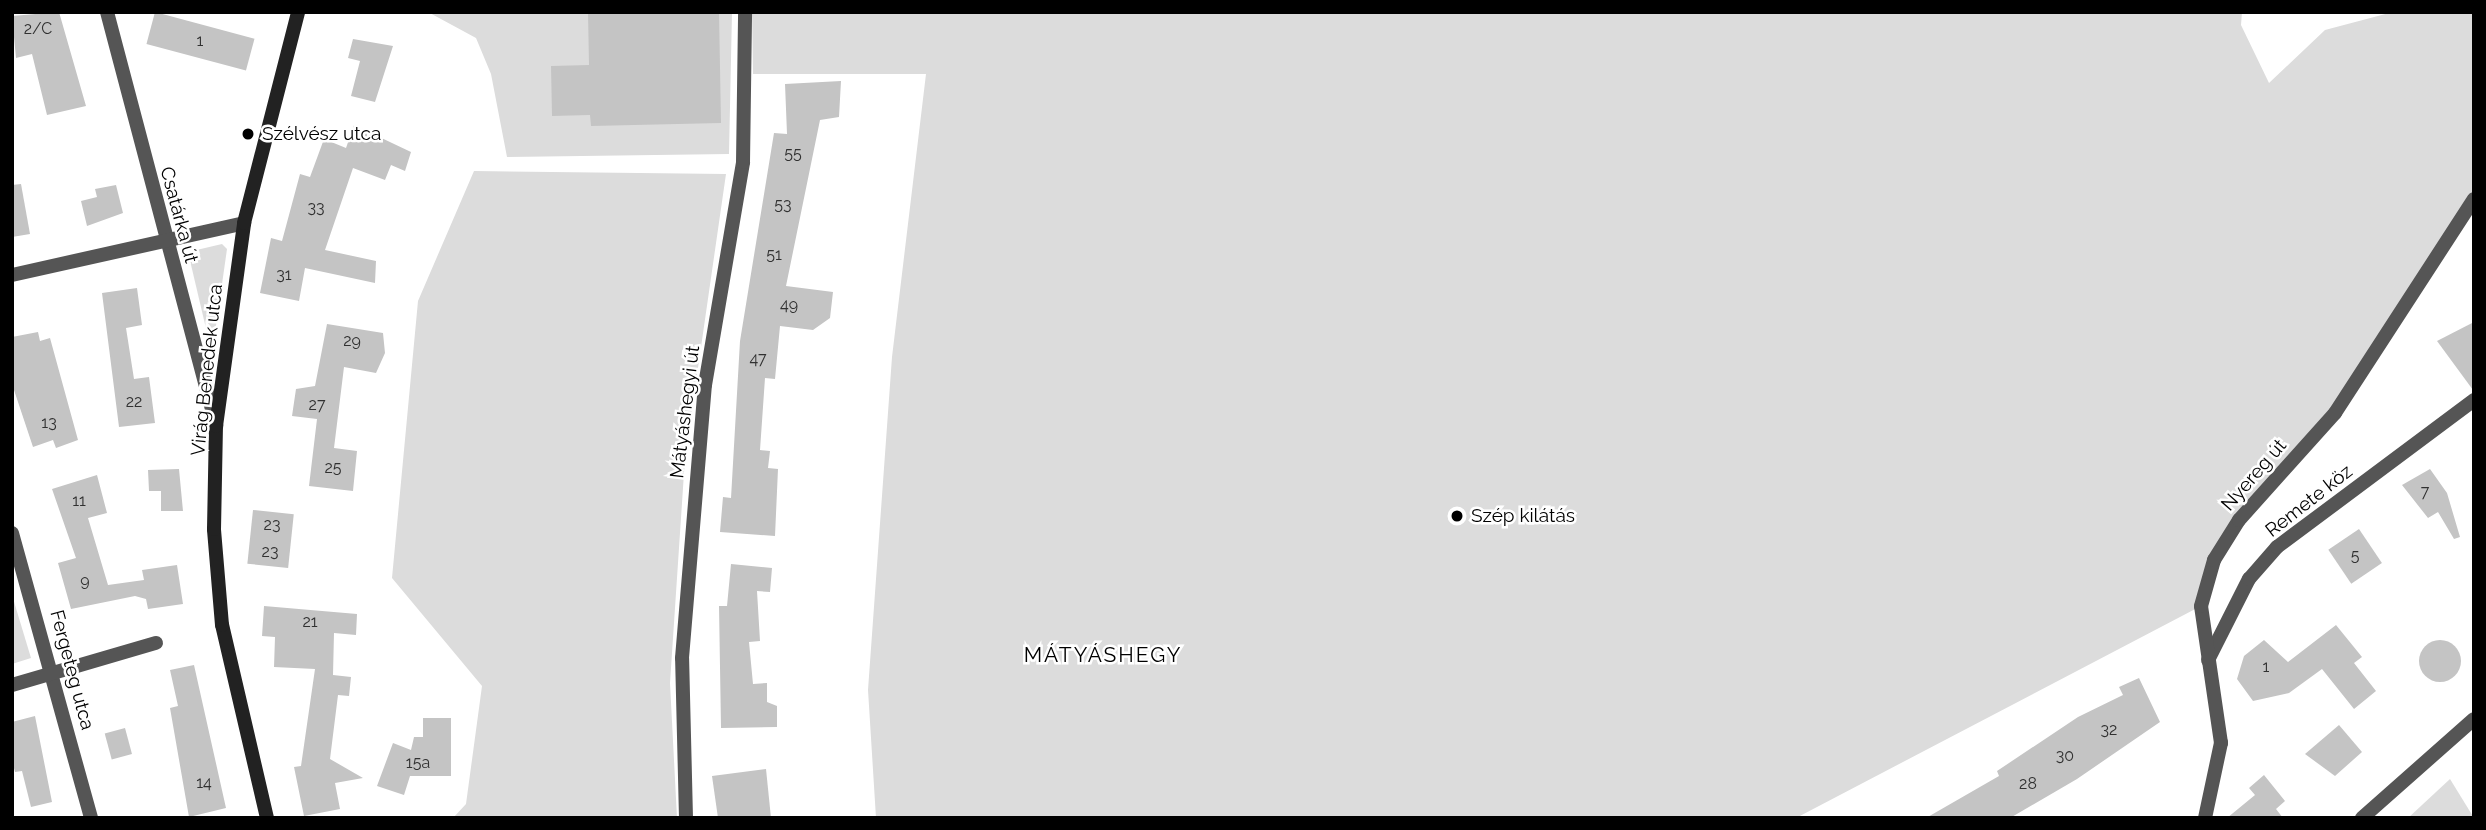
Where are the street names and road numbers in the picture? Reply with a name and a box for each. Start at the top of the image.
street label: Csatárka út [155,164,203,266]
street label: Virág Benedek utca [187,283,227,457]
street label: Mátyáshegyi út [666,344,704,480]
street label: Nyereg út [2217,434,2291,516]
street label: Remete köz [2261,460,2357,542]
street label: Fergeteg utca [45,608,99,732]

